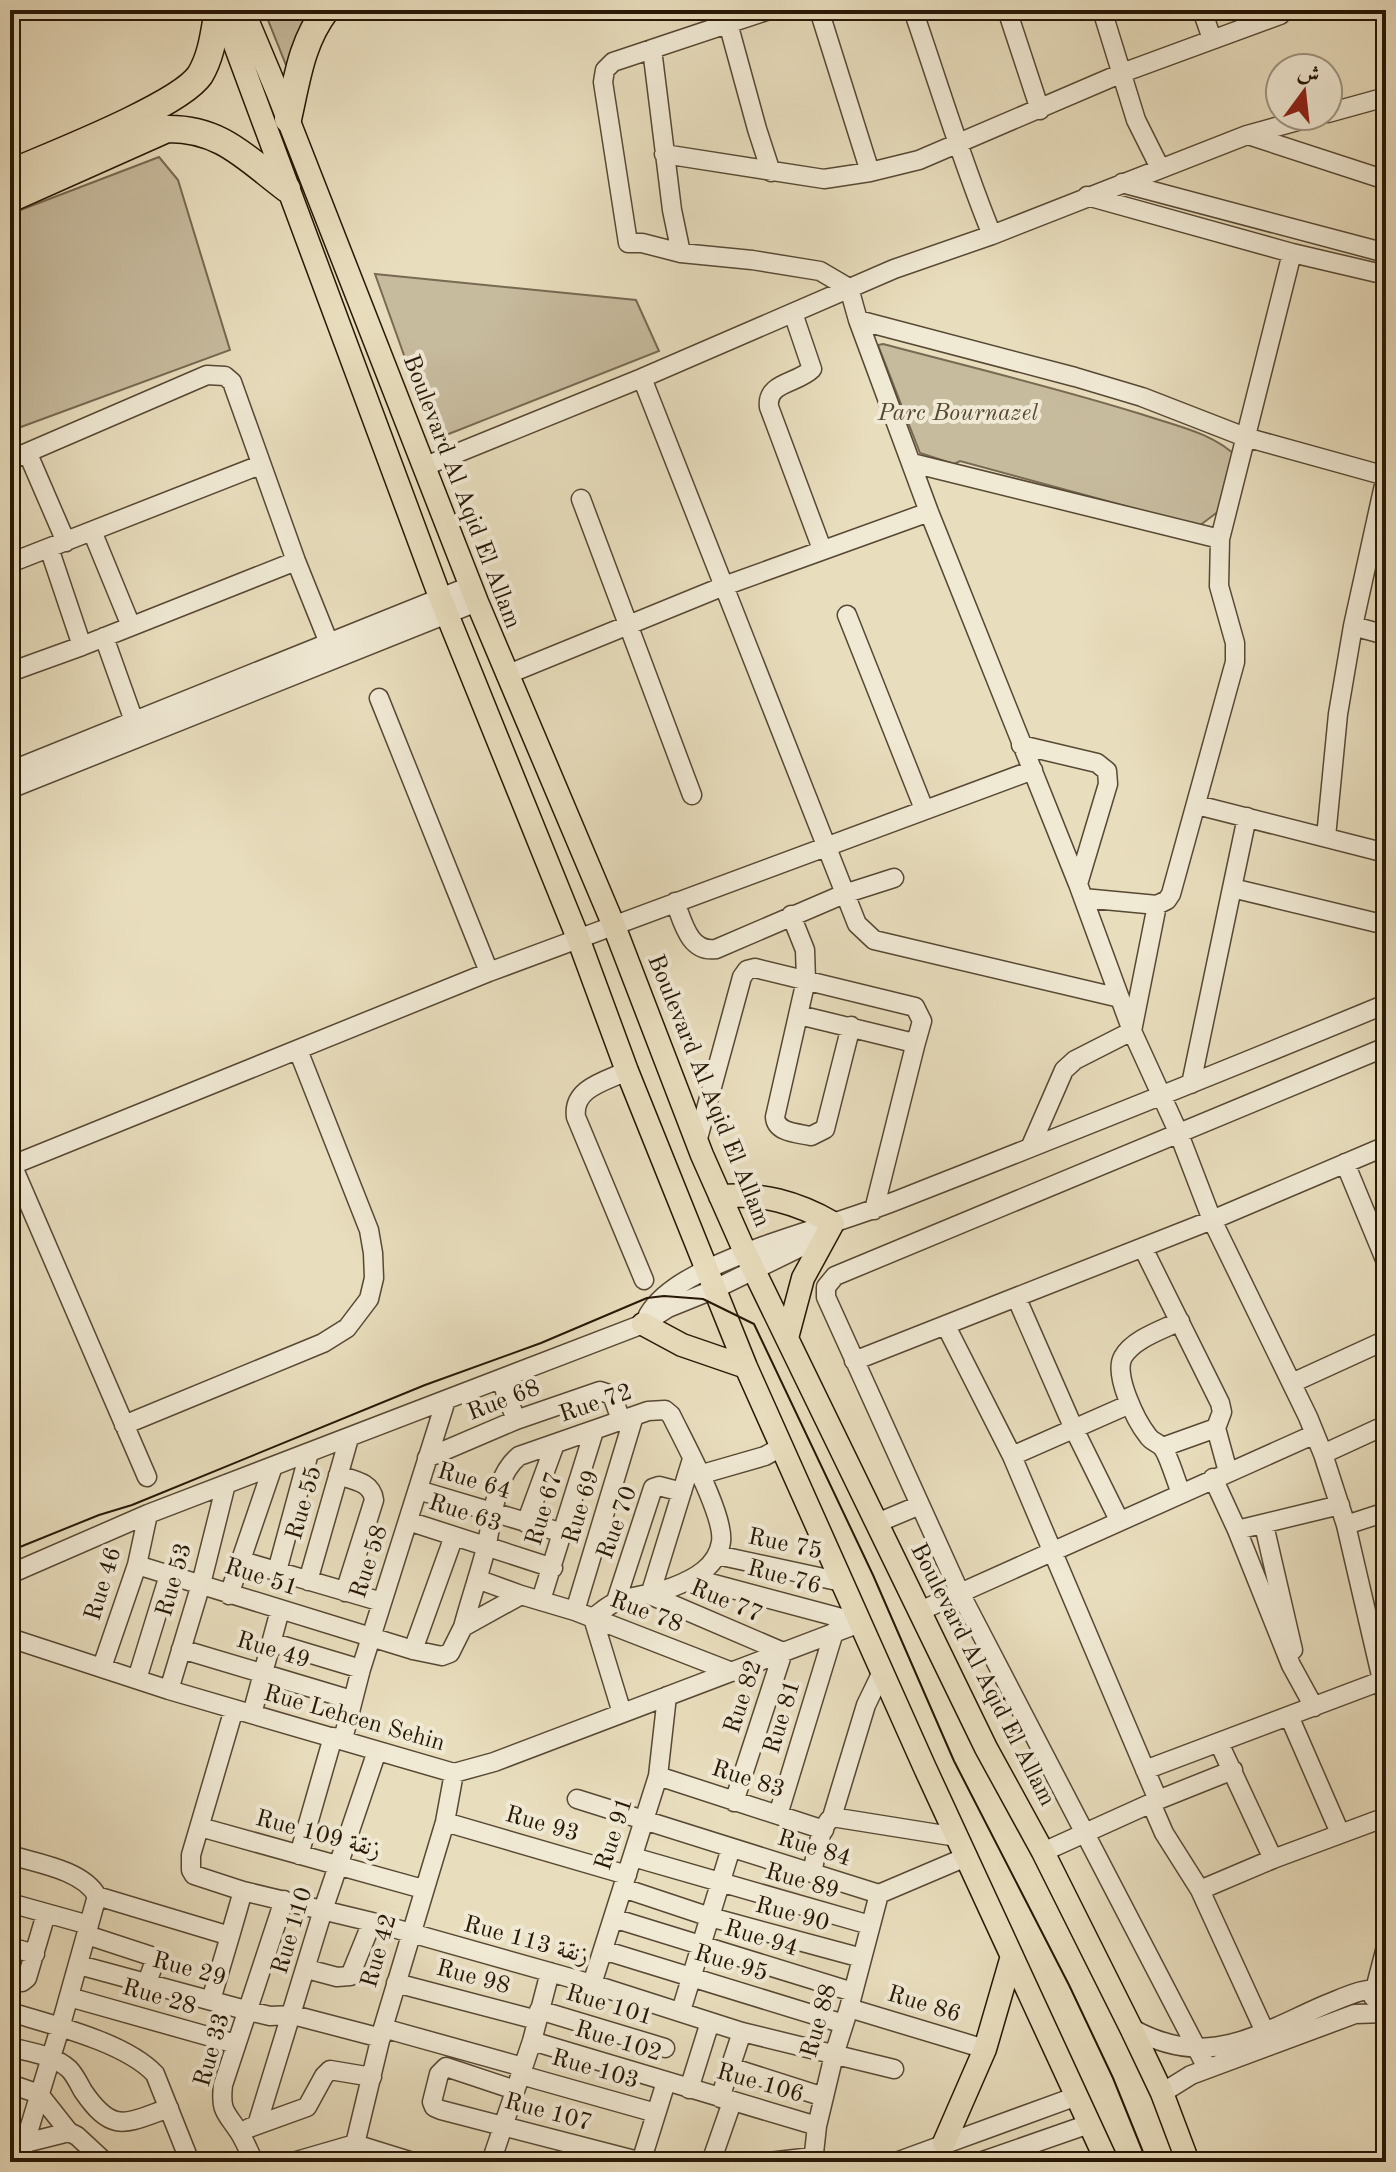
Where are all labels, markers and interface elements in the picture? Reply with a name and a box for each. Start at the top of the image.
north arrow [1264,52,1344,132]
text: ش [1295,61,1322,88]
street label: Boulevard Al Aqid El Allam [398,352,524,632]
park label: Parc Bournazel [877,402,1038,426]
street label: Boulevard Al Aqid El Allam [642,951,774,1231]
street label: Rue 68 [464,1376,544,1426]
street label: Rue 72 [556,1380,636,1428]
street label: Rue 64 [434,1459,514,1505]
street label: Rue 55 [283,1463,327,1543]
street label: Rue 69 [559,1467,605,1547]
street label: Rue 67 [522,1469,568,1549]
street label: Rue 70 [594,1483,642,1563]
street label: Rue 63 [425,1491,505,1537]
street label: Rue 58 [347,1522,393,1602]
street label: Rue 75 [746,1525,824,1565]
street label: Rue 53 [153,1540,197,1620]
street label: Boulevard Al Aqid El Allam [905,1540,1059,1810]
street label: Rue 46 [81,1544,127,1624]
street label: Rue 51 [221,1555,301,1601]
street label: Rue 76 [744,1557,824,1599]
street label: Rue 77 [687,1576,765,1628]
street label: Rue 78 [606,1588,686,1638]
street label: Rue 49 [233,1628,313,1674]
street label: Rue 82 [721,1657,767,1737]
street label: Rue 81 [760,1677,806,1757]
street label: Rue Lehcen Sehin [261,1682,447,1756]
street label: Rue 83 [708,1757,788,1803]
street label: Rue 91 [592,1794,638,1874]
street label: Rue 93 [502,1803,582,1847]
street label: Rue 109 زنقة [253,1807,383,1863]
street label: Rue 84 [774,1826,854,1872]
street label: Rue 89 [762,1860,842,1904]
street label: Rue 110 [268,1885,318,1977]
street label: Rue 90 [752,1894,832,1936]
street label: Rue 42 [358,1911,402,1991]
street label: Rue 113 زنقة [461,1913,591,1969]
street label: Rue 94 [721,1916,801,1962]
street label: Rue 95 [691,1941,771,1987]
street label: Rue 29 [149,1949,229,1991]
street label: Rue 98 [433,1957,513,1999]
street label: Rue 28 [119,1976,199,2020]
street label: Rue 101 [563,1981,655,2031]
street label: Rue 88 [798,1981,842,2061]
street label: Rue 86 [884,1982,964,2028]
street label: Rue 33 [191,2010,235,2090]
street label: Rue 102 [572,2017,664,2067]
street label: Rue 103 [549,2046,641,2094]
street label: Rue 106 [714,2060,806,2108]
street label: Rue 107 [502,2090,594,2136]

